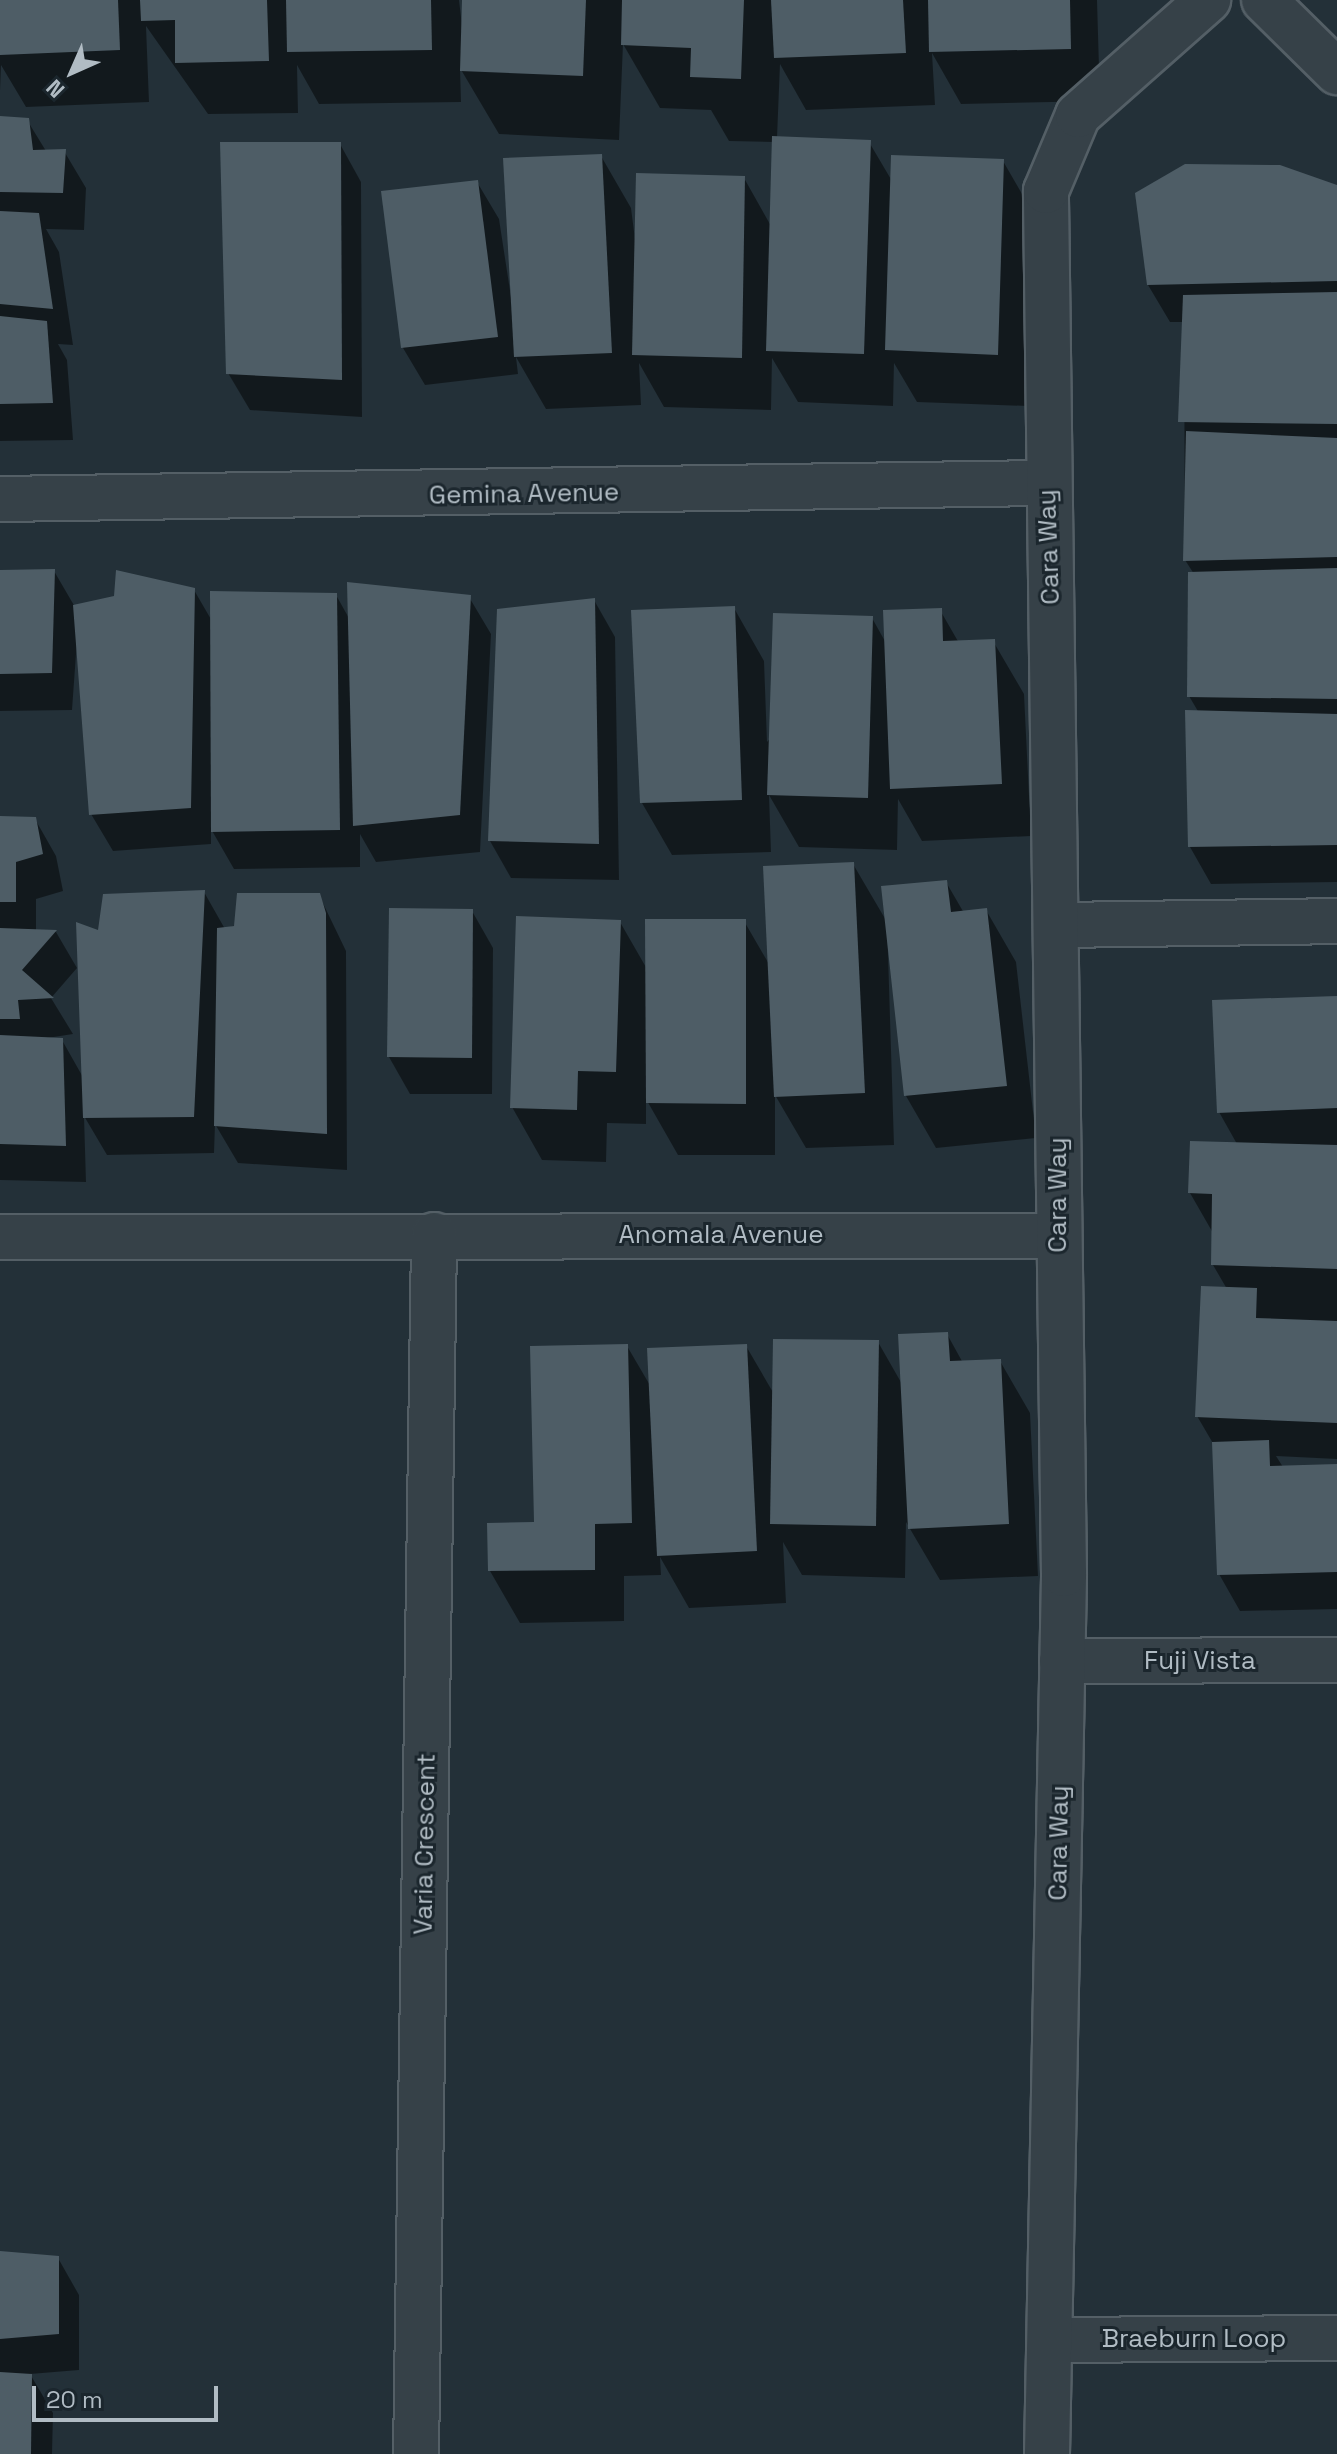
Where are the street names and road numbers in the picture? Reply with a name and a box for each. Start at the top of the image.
street label: Gemina Avenue [428,477,620,511]
street label: Cara Way [1031,489,1067,605]
street label: Cara Way [1042,1137,1074,1253]
street label: Anomala Avenue [618,1219,824,1251]
street label: Fuji Vista [1144,1645,1256,1677]
street label: Varia Crescent [408,1753,442,1935]
street label: Cara Way [1042,1785,1076,1901]
street label: Braeburn Loop [1102,2323,1286,2355]

